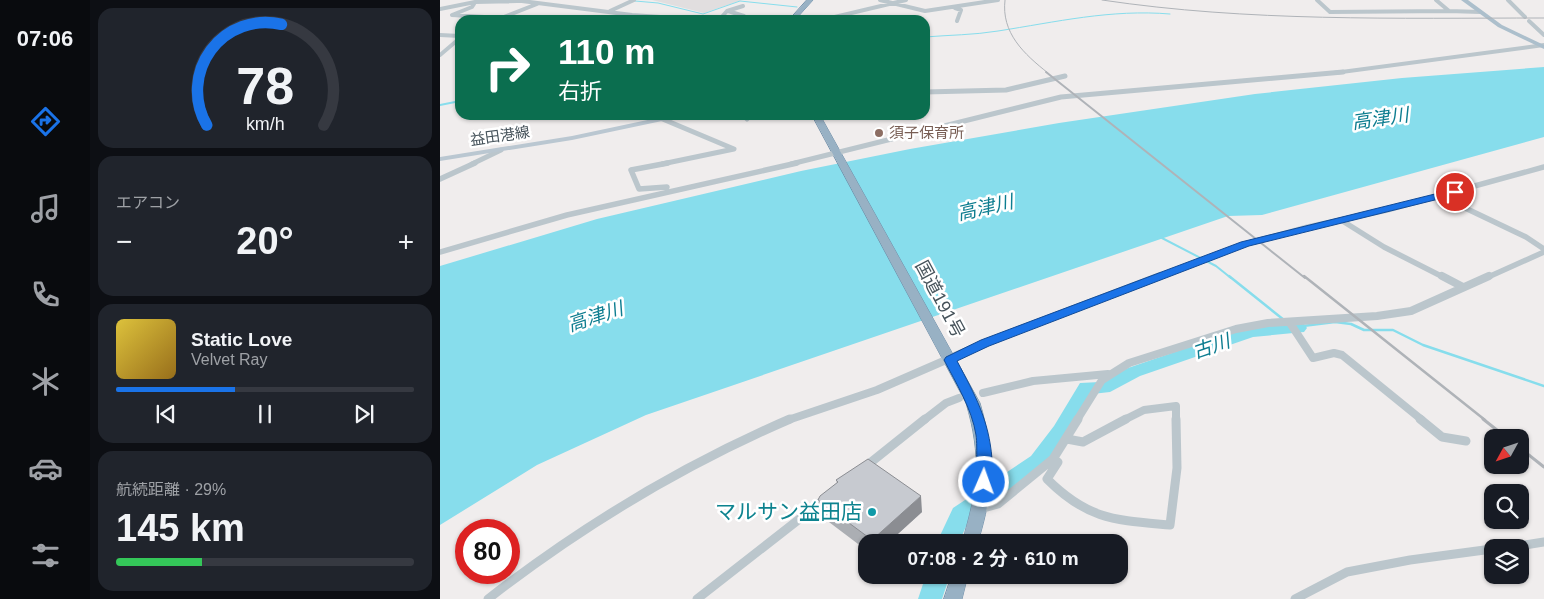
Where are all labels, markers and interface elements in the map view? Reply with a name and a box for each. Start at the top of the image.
text: 07:06 [17,26,73,51]
text: 110 m [558,32,655,71]
icon: right [475,35,540,100]
text: 78 [236,57,294,115]
text: 右折 [558,79,602,104]
icon: directions [28,104,63,139]
water label: 高津川 [1350,104,1412,133]
text: km/h [246,114,284,134]
street label: 益田港線 [469,123,531,148]
place label: 須子保育所 [889,124,964,141]
marker: 須子保育所 [873,127,885,139]
pin [1434,171,1476,213]
icon: arrive [1441,178,1469,206]
water label: 高津川 [955,190,1017,224]
icon: music [28,191,63,226]
text: エアコン [116,194,180,211]
text: 20° [236,220,294,262]
text: − [116,226,132,257]
text: + [398,226,414,257]
street label: 国道191号 [911,257,969,341]
icon: phone [28,277,63,312]
water label: 高津川 [565,297,627,335]
text: Static Love [191,329,292,350]
water label: 古川 [1190,330,1234,363]
text: Velvet Ray [191,351,267,368]
icon: climate [28,364,63,399]
icon: previous [152,400,180,428]
icon: pause [251,400,279,428]
icon: next [350,400,378,428]
north arrow [1484,429,1529,474]
map controls [1484,429,1529,584]
icon: car [28,451,63,486]
position arrow [957,455,1009,507]
text: 航続距離 · 29% [116,481,226,498]
button: search [1484,484,1529,529]
place label: マルサン益田店 [715,500,862,523]
marker: マルサン益田店 [866,506,878,518]
text: 145 km [116,507,245,549]
speed limit sign: 80 [455,519,520,584]
icon: filters [28,538,63,573]
button: layers [1484,539,1529,584]
text: 07:08 · 2 分 · 610 m [907,548,1079,569]

